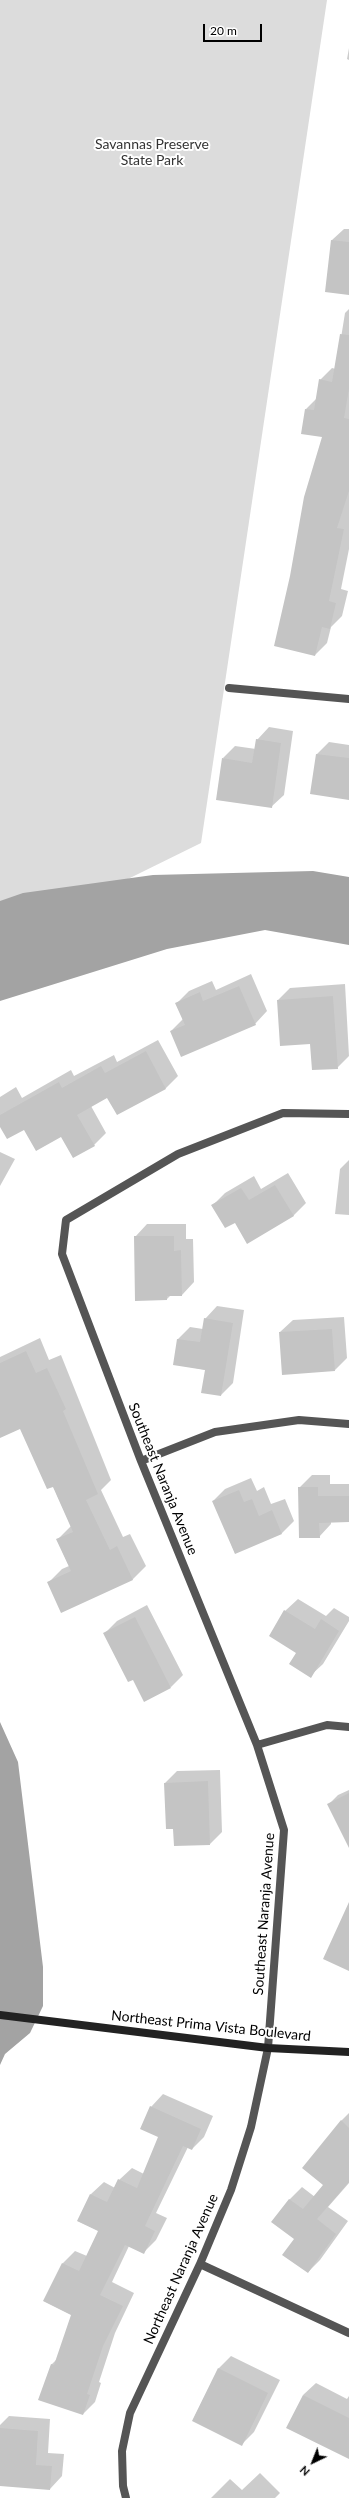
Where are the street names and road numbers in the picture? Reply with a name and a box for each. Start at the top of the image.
street label: Southeast Naranja Avenue [125,1400,201,1558]
street label: Southeast Naranja Avenue [250,1832,278,1996]
street label: Northeast Prima Vista Boulevard [110,2007,312,2045]
street label: Northeast Naranja Avenue [140,2191,222,2347]

